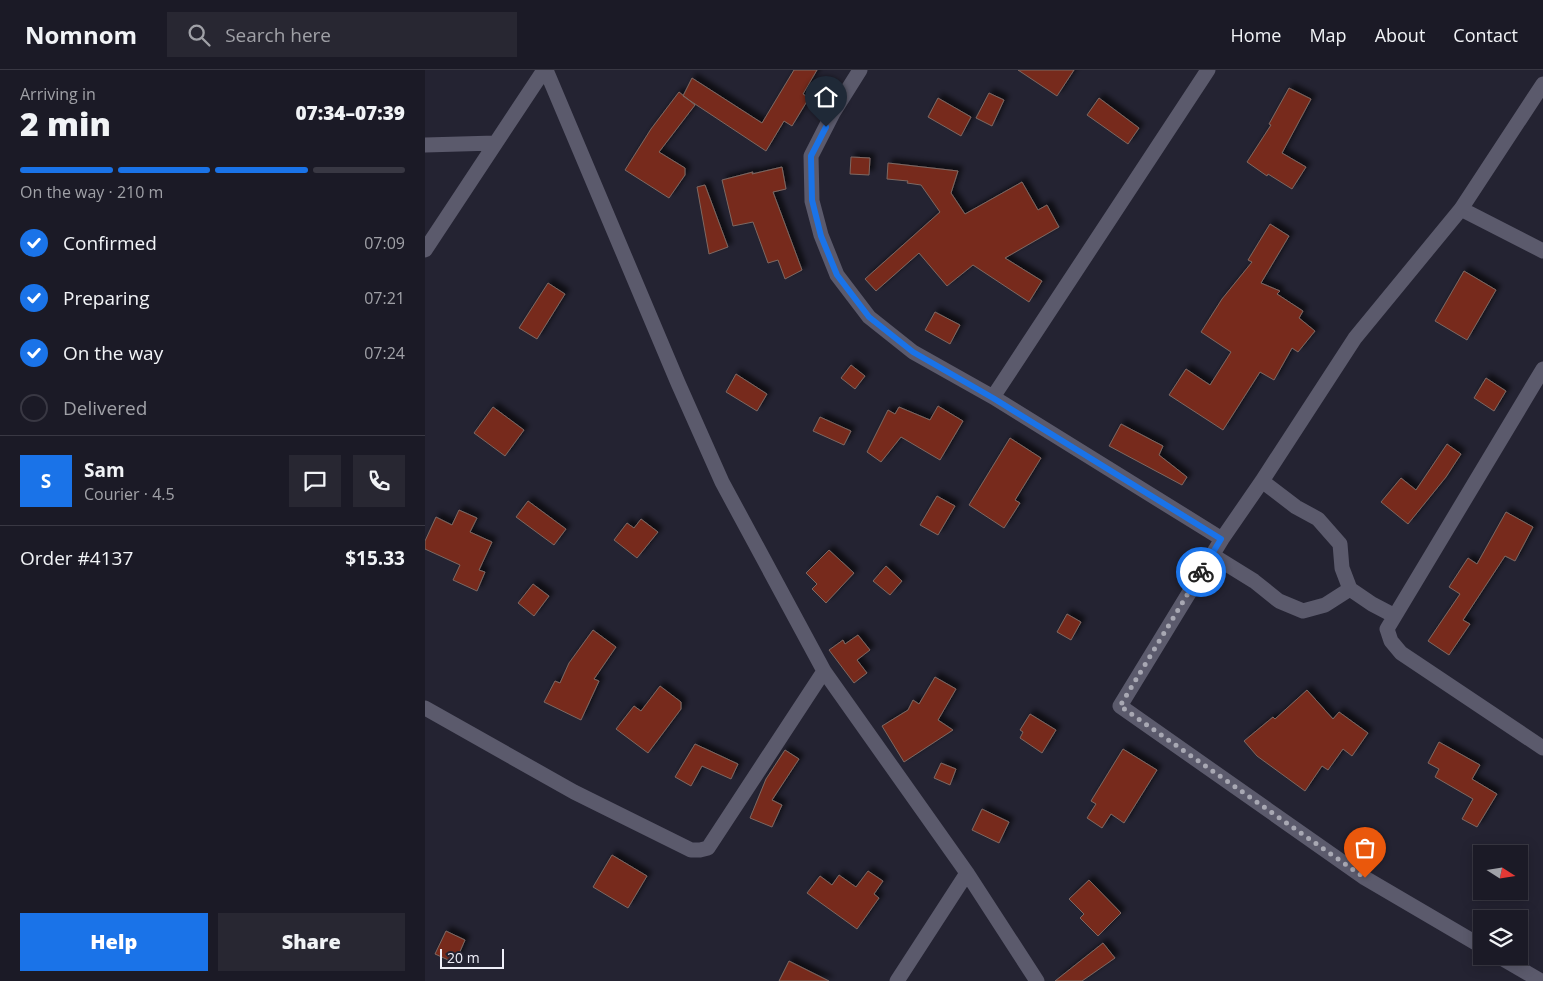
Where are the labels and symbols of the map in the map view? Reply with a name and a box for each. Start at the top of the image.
pin [805,76,847,127]
courier [1176,547,1226,597]
pin [1344,827,1386,878]
north arrow [1473,845,1527,900]
scale bar [440,946,504,969]

